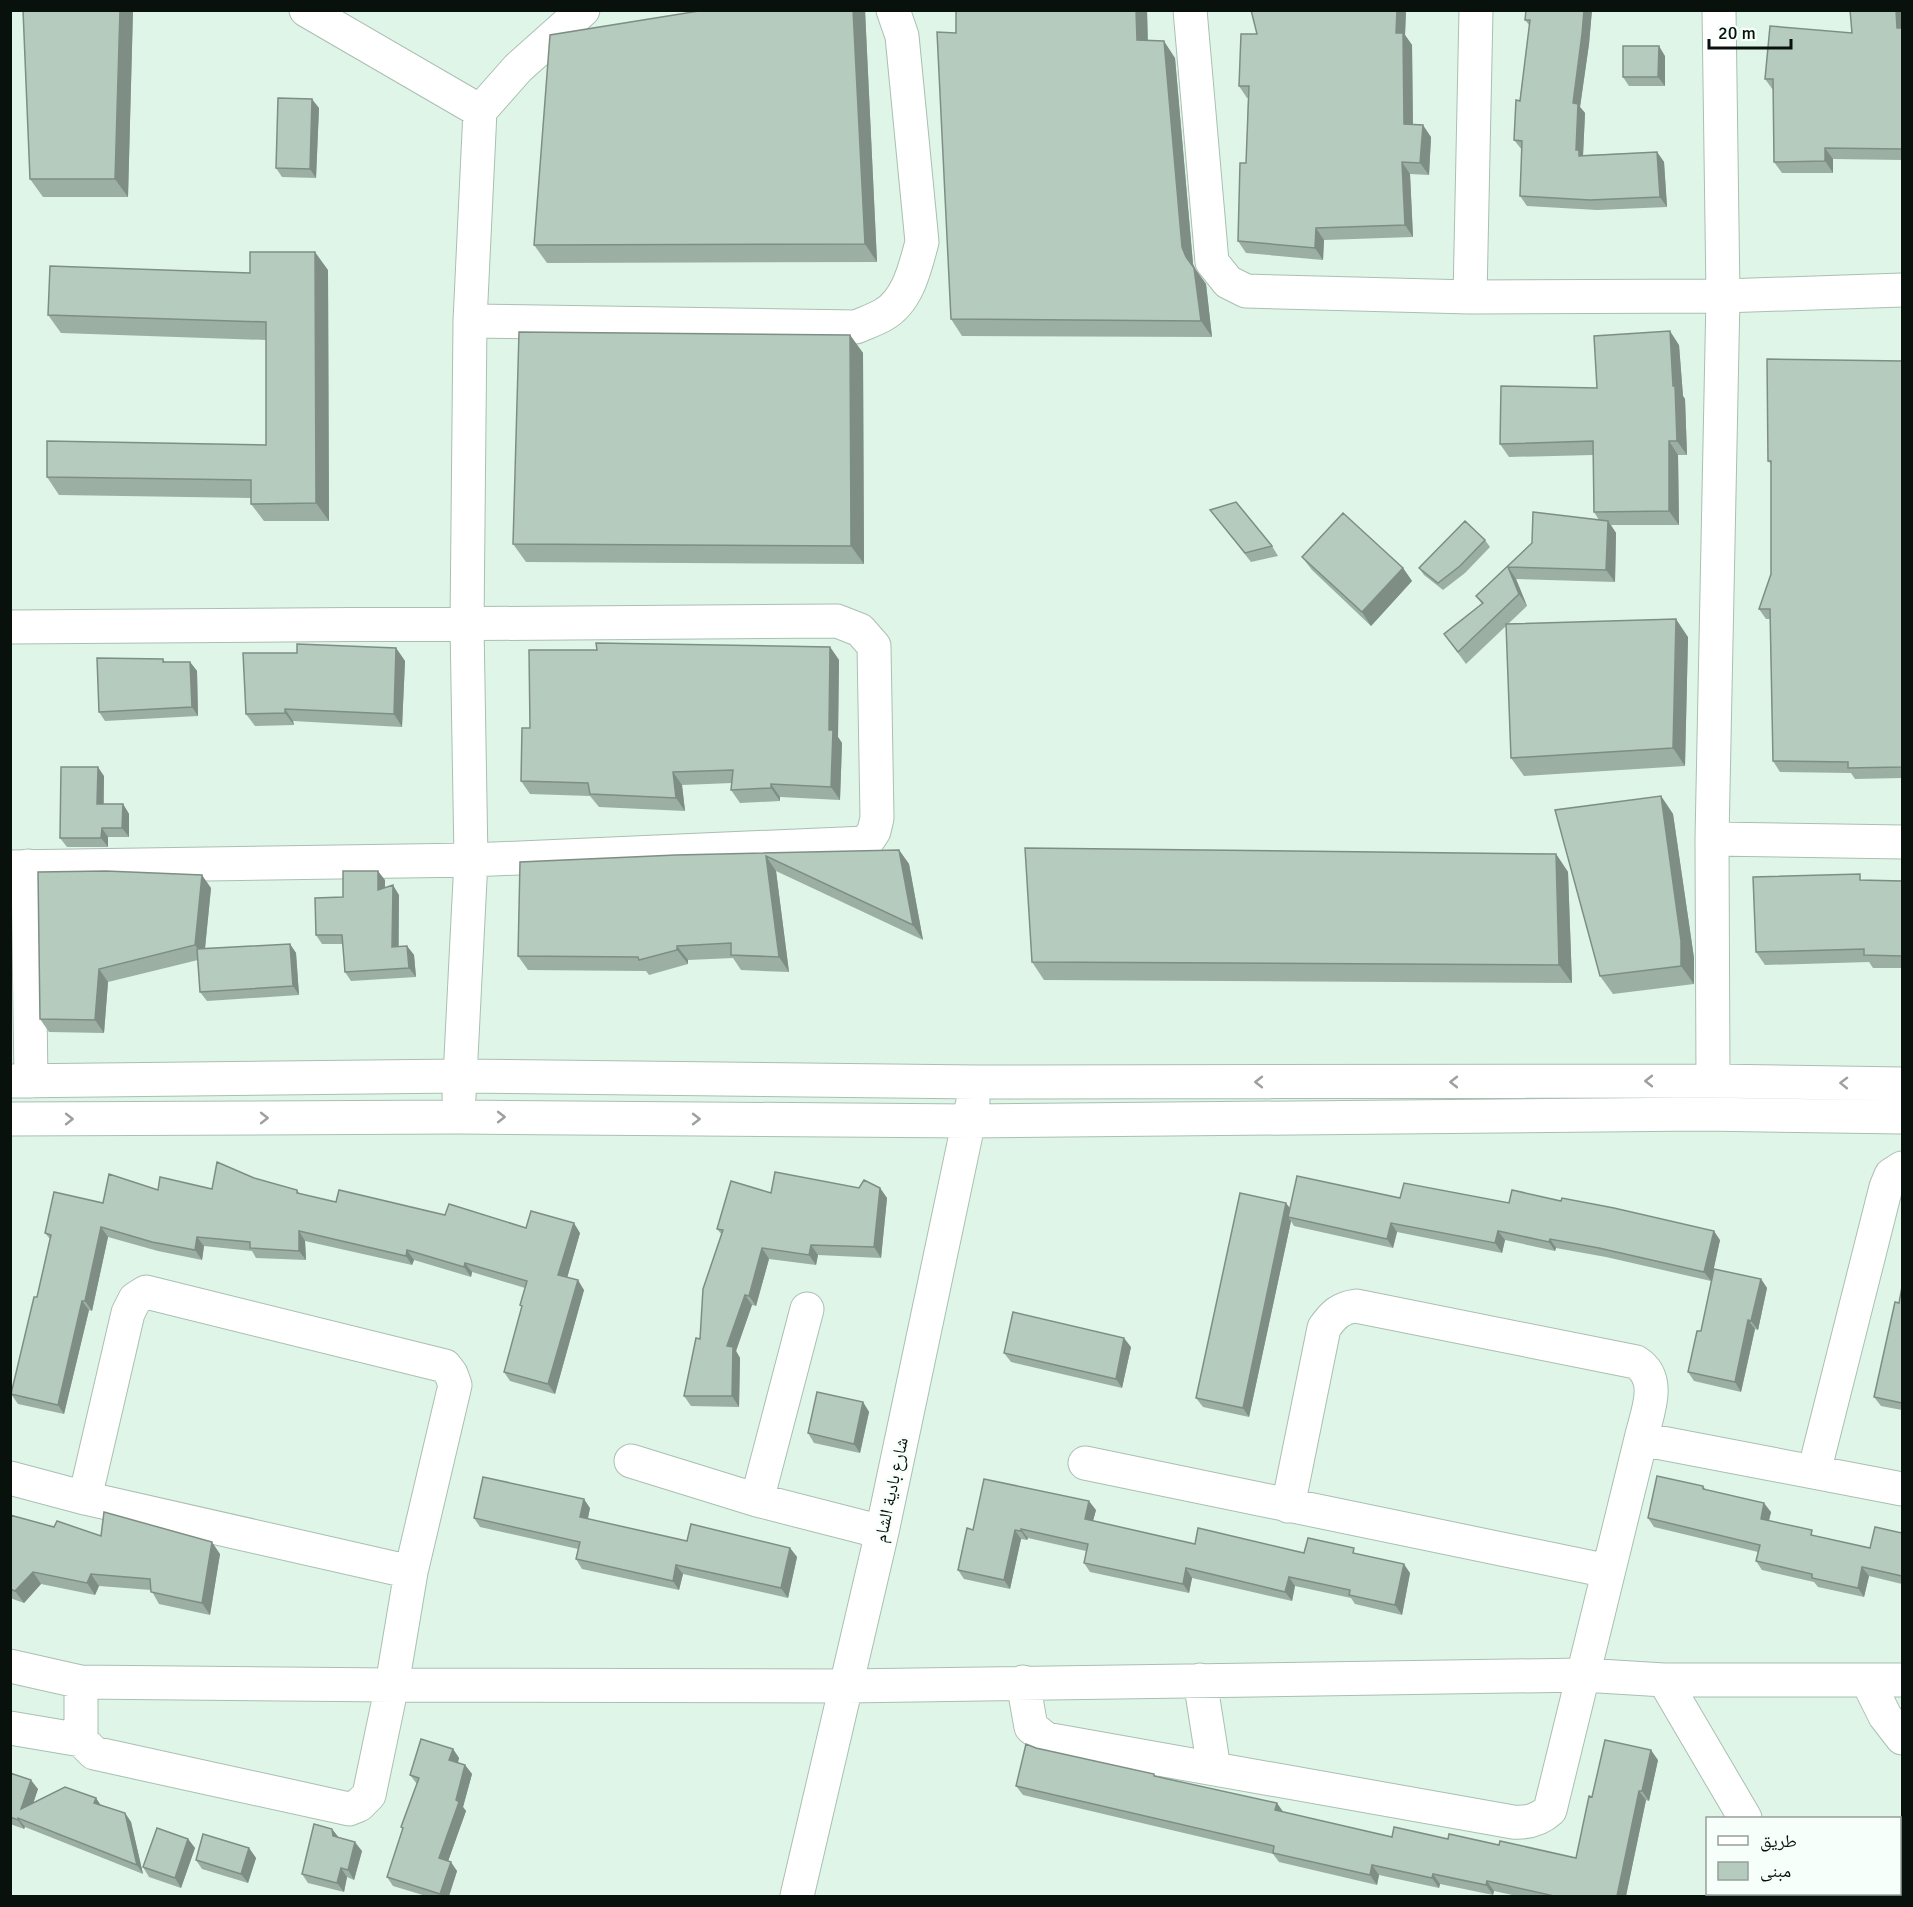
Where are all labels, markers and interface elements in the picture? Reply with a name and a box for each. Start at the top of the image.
scale bar [1709,12,1792,50]
text: 20 m [1718,22,1756,44]
one-way arrow [1645,1075,1654,1087]
one-way arrow [1255,1076,1264,1088]
one-way arrow [1450,1076,1459,1088]
one-way arrow [1840,1077,1849,1089]
one-way arrow [496,1111,505,1123]
one-way arrow [259,1112,268,1124]
one-way arrow [64,1113,73,1125]
one-way arrow [691,1113,700,1125]
street label: شارع بادية الشام [869,1435,914,1545]
legend [1706,1817,1901,1895]
text: طريق [1760,1830,1797,1852]
text: مبنى [1760,1860,1791,1882]

